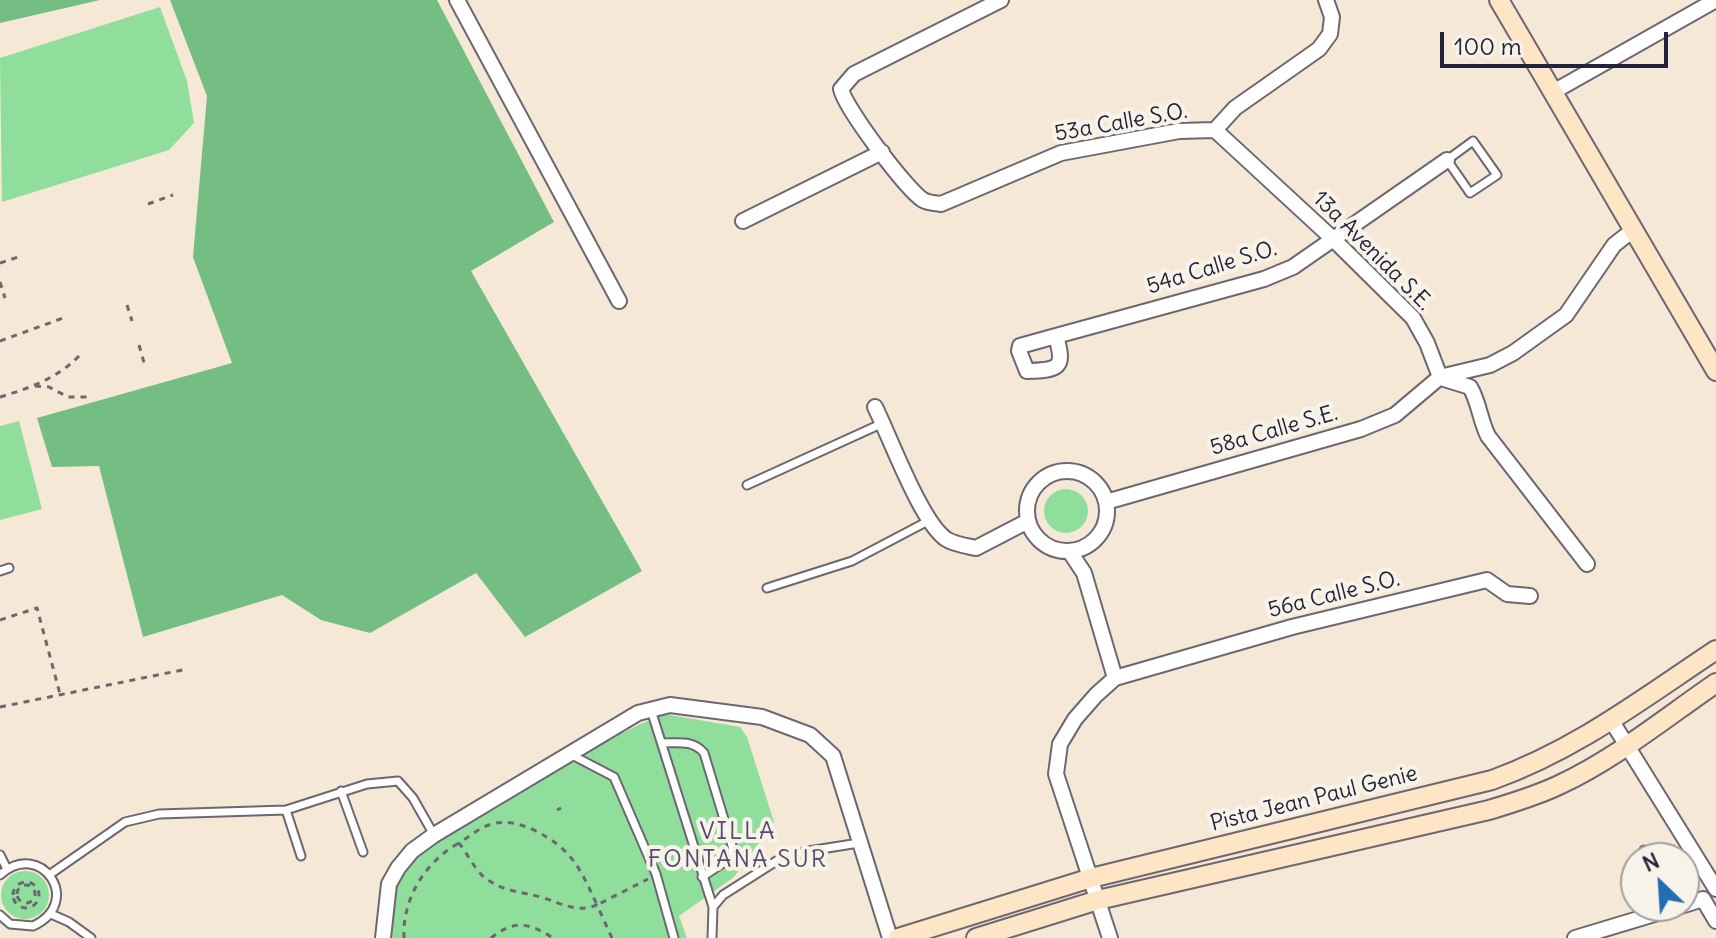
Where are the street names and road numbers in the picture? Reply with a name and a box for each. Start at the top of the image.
street label: 53a Calle S.O. [1053,98,1189,148]
street label: 13a Avenida S.E. [1307,186,1437,316]
street label: 54a Calle S.O. [1144,236,1280,300]
street label: 58a Calle S.E. [1207,400,1341,462]
street label: 56a Calle S.O. [1265,566,1403,624]
street label: Pista Jean Paul Genie [1208,761,1420,837]

